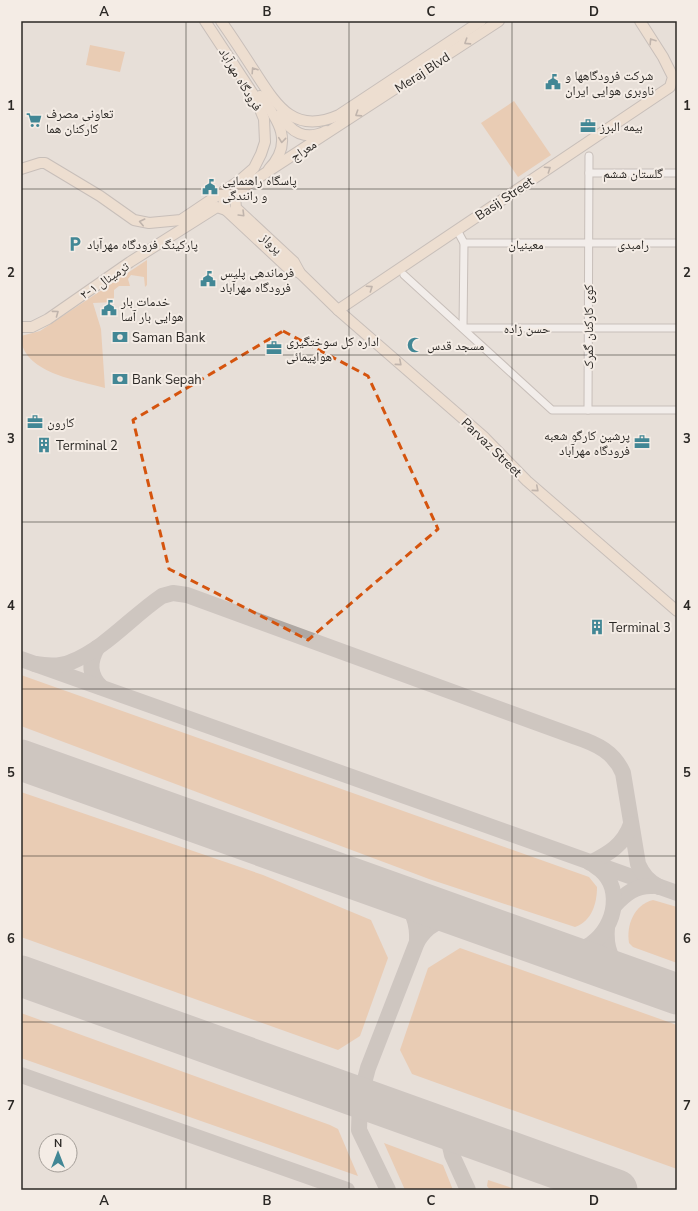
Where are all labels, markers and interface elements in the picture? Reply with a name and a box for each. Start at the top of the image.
text: A [99,3,109,21]
text: B [263,3,272,21]
text: C [427,3,436,21]
text: D [589,3,599,21]
one-way arrow [464,38,471,45]
one-way arrow [650,38,657,45]
street label: فرودگاه مهرآباد [214,44,266,115]
street label: Meraj Blvd [391,48,454,97]
place label: شرکت فرودگاهها و ناوبری هوایی ایران [565,67,654,100]
one-way arrow [252,68,259,75]
public building icon: شرکت فرودگاهها و ناوبری هوایی ایران [544,73,562,91]
text: 1 [7,97,15,115]
text: 1 [683,97,691,115]
place label: تعاونی مصرف کارکنان هما [46,105,114,138]
one-way arrow [355,109,362,117]
supermarket icon: تعاونی مصرف کارکنان هما [25,111,43,129]
office icon: بیمه البرز [579,117,597,135]
place label: بیمه البرز [599,118,643,136]
street label: معراج [287,136,320,166]
one-way arrow [277,137,286,143]
street label: گلستان ششم [603,165,664,183]
one-way arrow [544,166,551,174]
place label: پاسگاه راهنمایی و رانندگی [222,172,297,205]
street label: Basij Street [472,172,538,225]
public building icon: پاسگاه راهنمایی و رانندگی [201,178,219,196]
one-way arrow [237,209,245,217]
one-way arrow [139,218,145,226]
street label: پرواز [256,228,286,259]
parking icon: پارکینگ فرودگاه مهرآباد [66,235,84,253]
place label: پارکینگ فرودگاه مهرآباد [87,236,198,254]
street label: معینیان [508,236,544,254]
street label: رامبدی [617,236,649,254]
street label: ترمینال ۱-۲ [76,258,133,304]
text: 2 [7,264,15,282]
place label: فرماندهی پلیس فرودگاه مهرآباد [220,264,294,297]
text: 2 [683,264,691,282]
public building icon: فرماندهی پلیس فرودگاه مهرآباد [199,270,217,288]
street label: کوی کارکنان گمرک [580,284,598,370]
one-way arrow [366,286,373,293]
place label: خدمات بار هوایی بار آسا [120,293,184,326]
public building icon: خدمات بار هوایی بار آسا [100,299,118,317]
one-way arrow [51,311,58,318]
street label: حسن زاده [504,320,550,338]
bank icon: Saman Bank [111,328,129,346]
place label: Saman Bank [132,329,206,347]
place label: اداره کل سوختگیری هواپیمائی [286,333,379,366]
mosque icon: مسجد قدس [406,336,424,354]
place label: مسجد قدس [427,337,485,355]
office icon: اداره کل سوختگیری هواپیمائی [265,339,283,357]
one-way arrow [395,358,402,365]
bank icon: Bank Sepah [111,370,129,388]
place label: Bank Sepah [132,371,202,389]
office icon: کارون [26,413,44,431]
place label: کارون [47,414,75,432]
street label: Parvaz Street [457,414,526,482]
place label: پرشین کارگو شعبه فرودگاه مهرآباد [544,427,630,460]
text: 3 [7,430,15,448]
text: 3 [683,430,691,448]
office icon: پرشین کارگو شعبه فرودگاه مهرآباد [633,433,651,451]
building icon: Terminal 2 [35,436,53,454]
place label: Terminal 2 [56,437,118,455]
one-way arrow [531,484,539,491]
text: 4 [7,597,15,615]
text: 4 [683,597,691,615]
building icon: Terminal 3 [588,618,606,636]
place label: Terminal 3 [609,619,671,637]
text: 5 [7,764,15,782]
text: 5 [683,764,691,782]
text: 6 [7,930,15,948]
text: 6 [683,930,691,948]
text: 7 [7,1097,15,1115]
text: 7 [683,1097,691,1115]
north arrow [38,1133,78,1173]
text: N [54,1136,62,1151]
text: A [99,1192,109,1210]
text: B [263,1192,272,1210]
text: C [427,1192,436,1210]
text: D [589,1192,599,1210]

